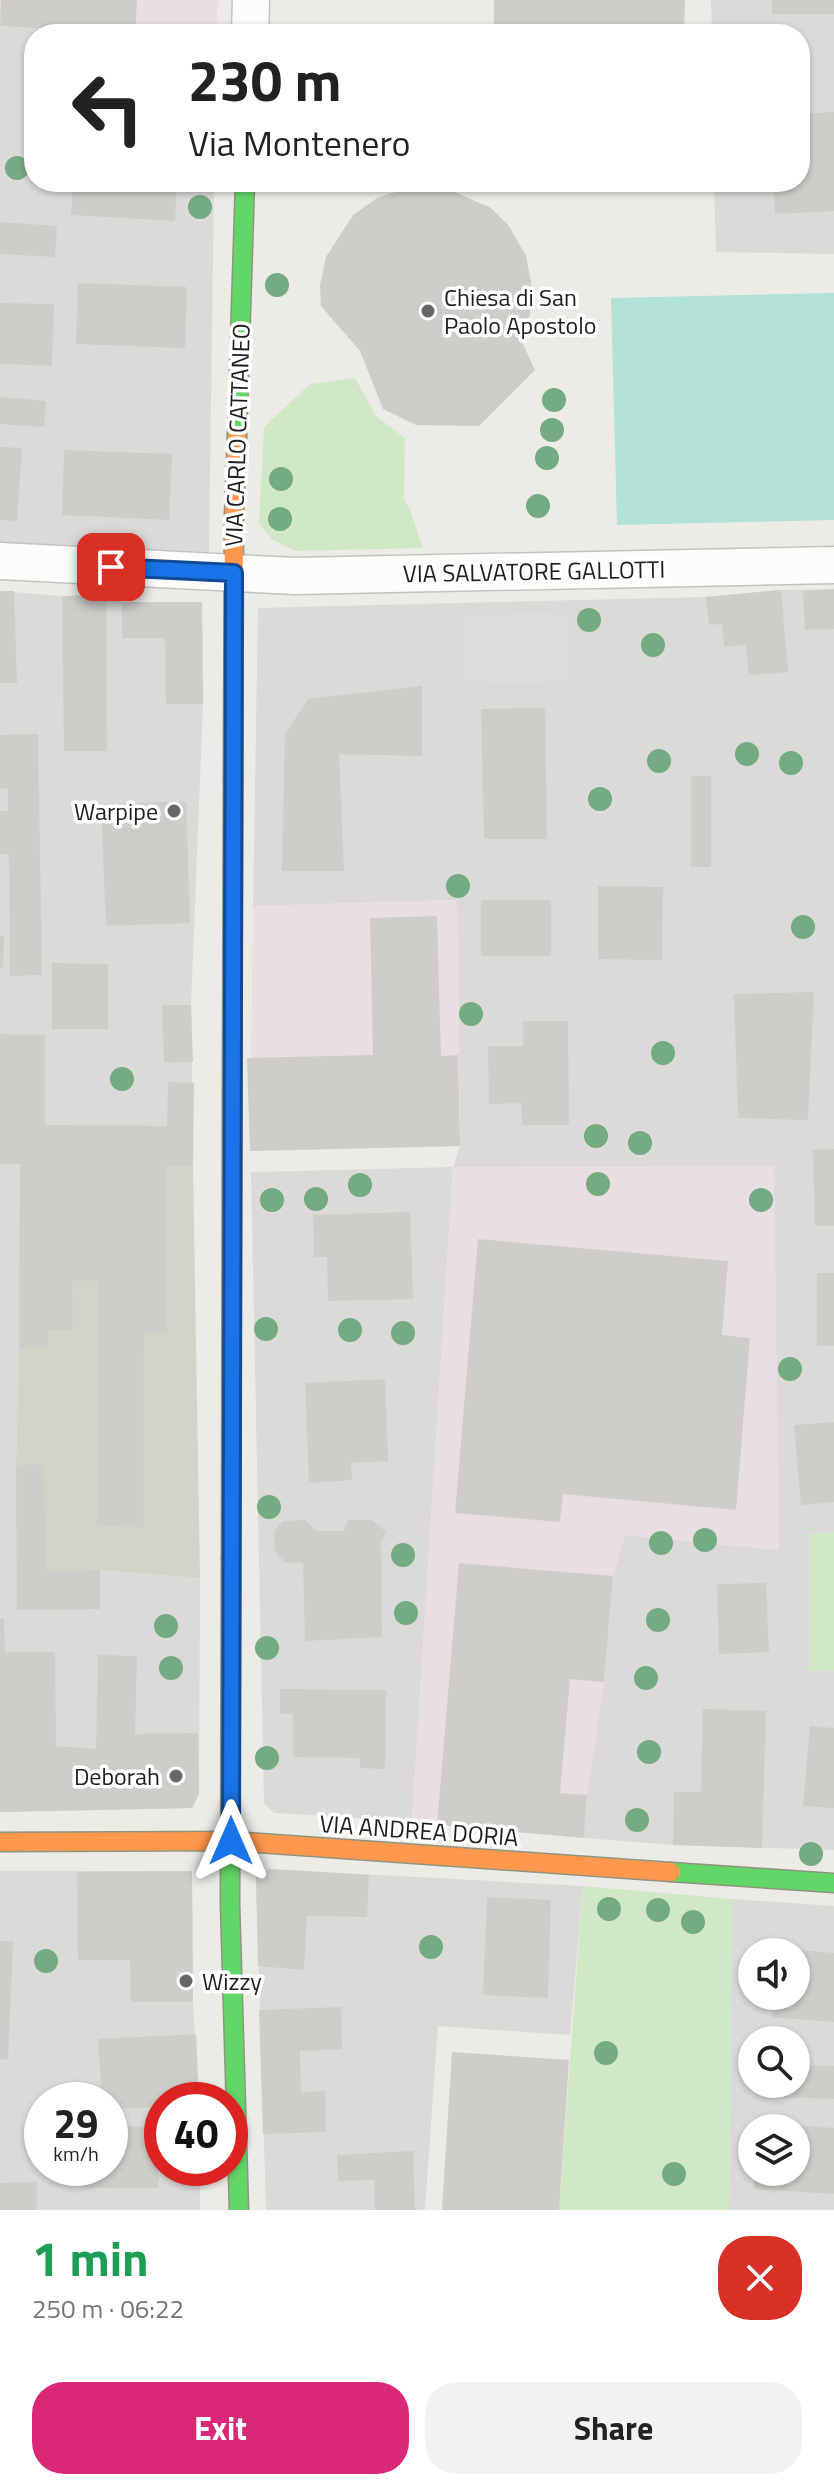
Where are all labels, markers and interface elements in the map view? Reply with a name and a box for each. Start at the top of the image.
text: 230 m [188,38,341,123]
icon: left [56,56,160,160]
text: Via Montenero [188,115,411,170]
place label: Chiesa di San Paolo Apostolo [444,279,596,343]
marker: Chiesa di San Paolo Apostolo [419,302,437,320]
street label: VIA CARLO CATTANEO [215,323,259,547]
pin [77,533,145,601]
icon: arrive [89,545,133,589]
street label: VIA SALVATORE GALLOTTI [402,551,666,591]
place label: Warpipe [74,793,158,829]
marker: Warpipe [165,802,183,820]
place label: Deborah [74,1758,160,1794]
marker: Deborah [167,1767,185,1785]
position arrow [189,1799,273,1883]
street label: VIA ANDREA DORIA [318,1805,520,1855]
map controls [738,1938,810,2186]
button: sound [738,1938,810,2010]
place label: Wizzy [202,1963,262,1999]
marker: Wizzy [177,1972,195,1990]
button: search [738,2026,810,2098]
speed limit sign: 40 [144,2082,248,2186]
text: 29 [54,2093,98,2154]
button: layers [738,2114,810,2186]
text: km/h [53,2138,99,2169]
text: 1 min [32,2222,149,2295]
button: close [718,2236,802,2320]
text: 250 m · 06:22 [32,2289,184,2328]
button: Exit [32,2382,409,2474]
button: Share [425,2382,802,2474]

